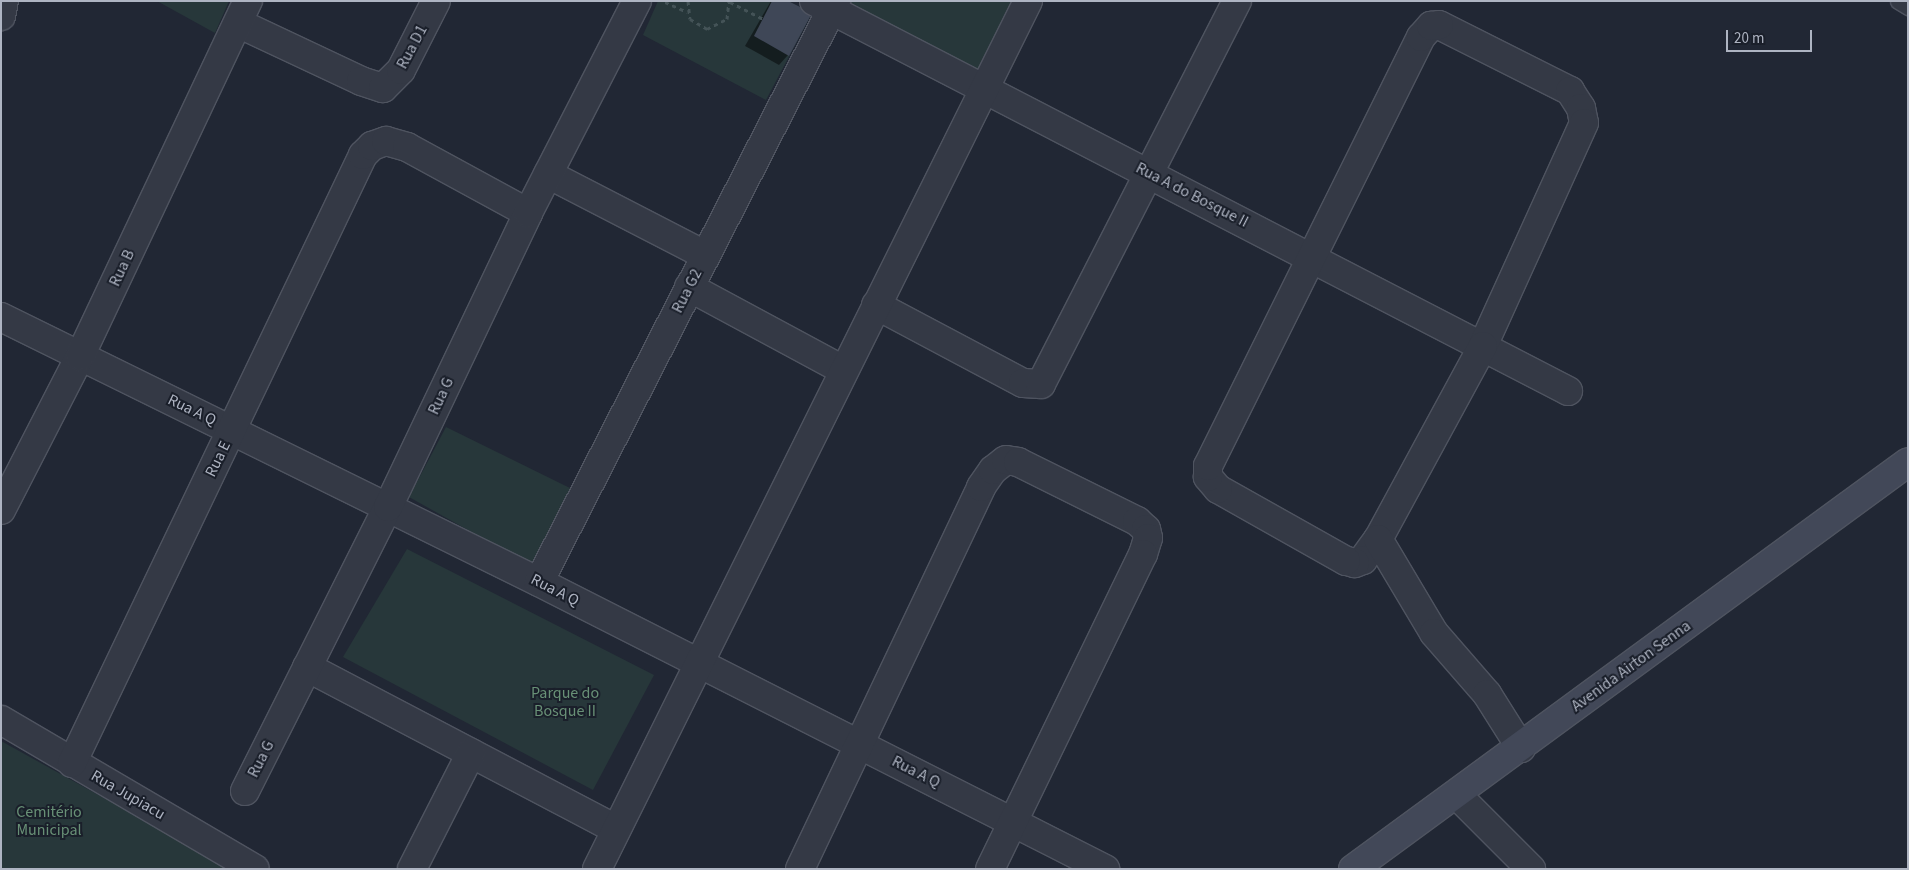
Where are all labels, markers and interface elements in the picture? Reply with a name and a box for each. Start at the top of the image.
scale bar [1729,20,1815,52]
street label: Rua D1 [393,22,431,72]
text: 20 m [1734,28,1764,49]
street label: Rua A do Bosque II [1133,158,1251,232]
street label: Rua B [105,247,139,289]
street label: Rua G2 [668,266,706,316]
street label: Rua G [424,374,458,418]
street label: Rua A Q [165,390,219,430]
street label: Rua E [201,438,235,480]
street label: Rua A Q [528,570,582,610]
street label: Avenida Airton Senna [1568,616,1694,716]
park label: Parque do Bosque II [531,683,599,721]
street label: Rua G [244,737,278,781]
street label: Rua A Q [889,752,943,792]
street label: Rua Jupiacu [88,766,168,824]
park label: Cemitério Municipal [16,802,82,840]

